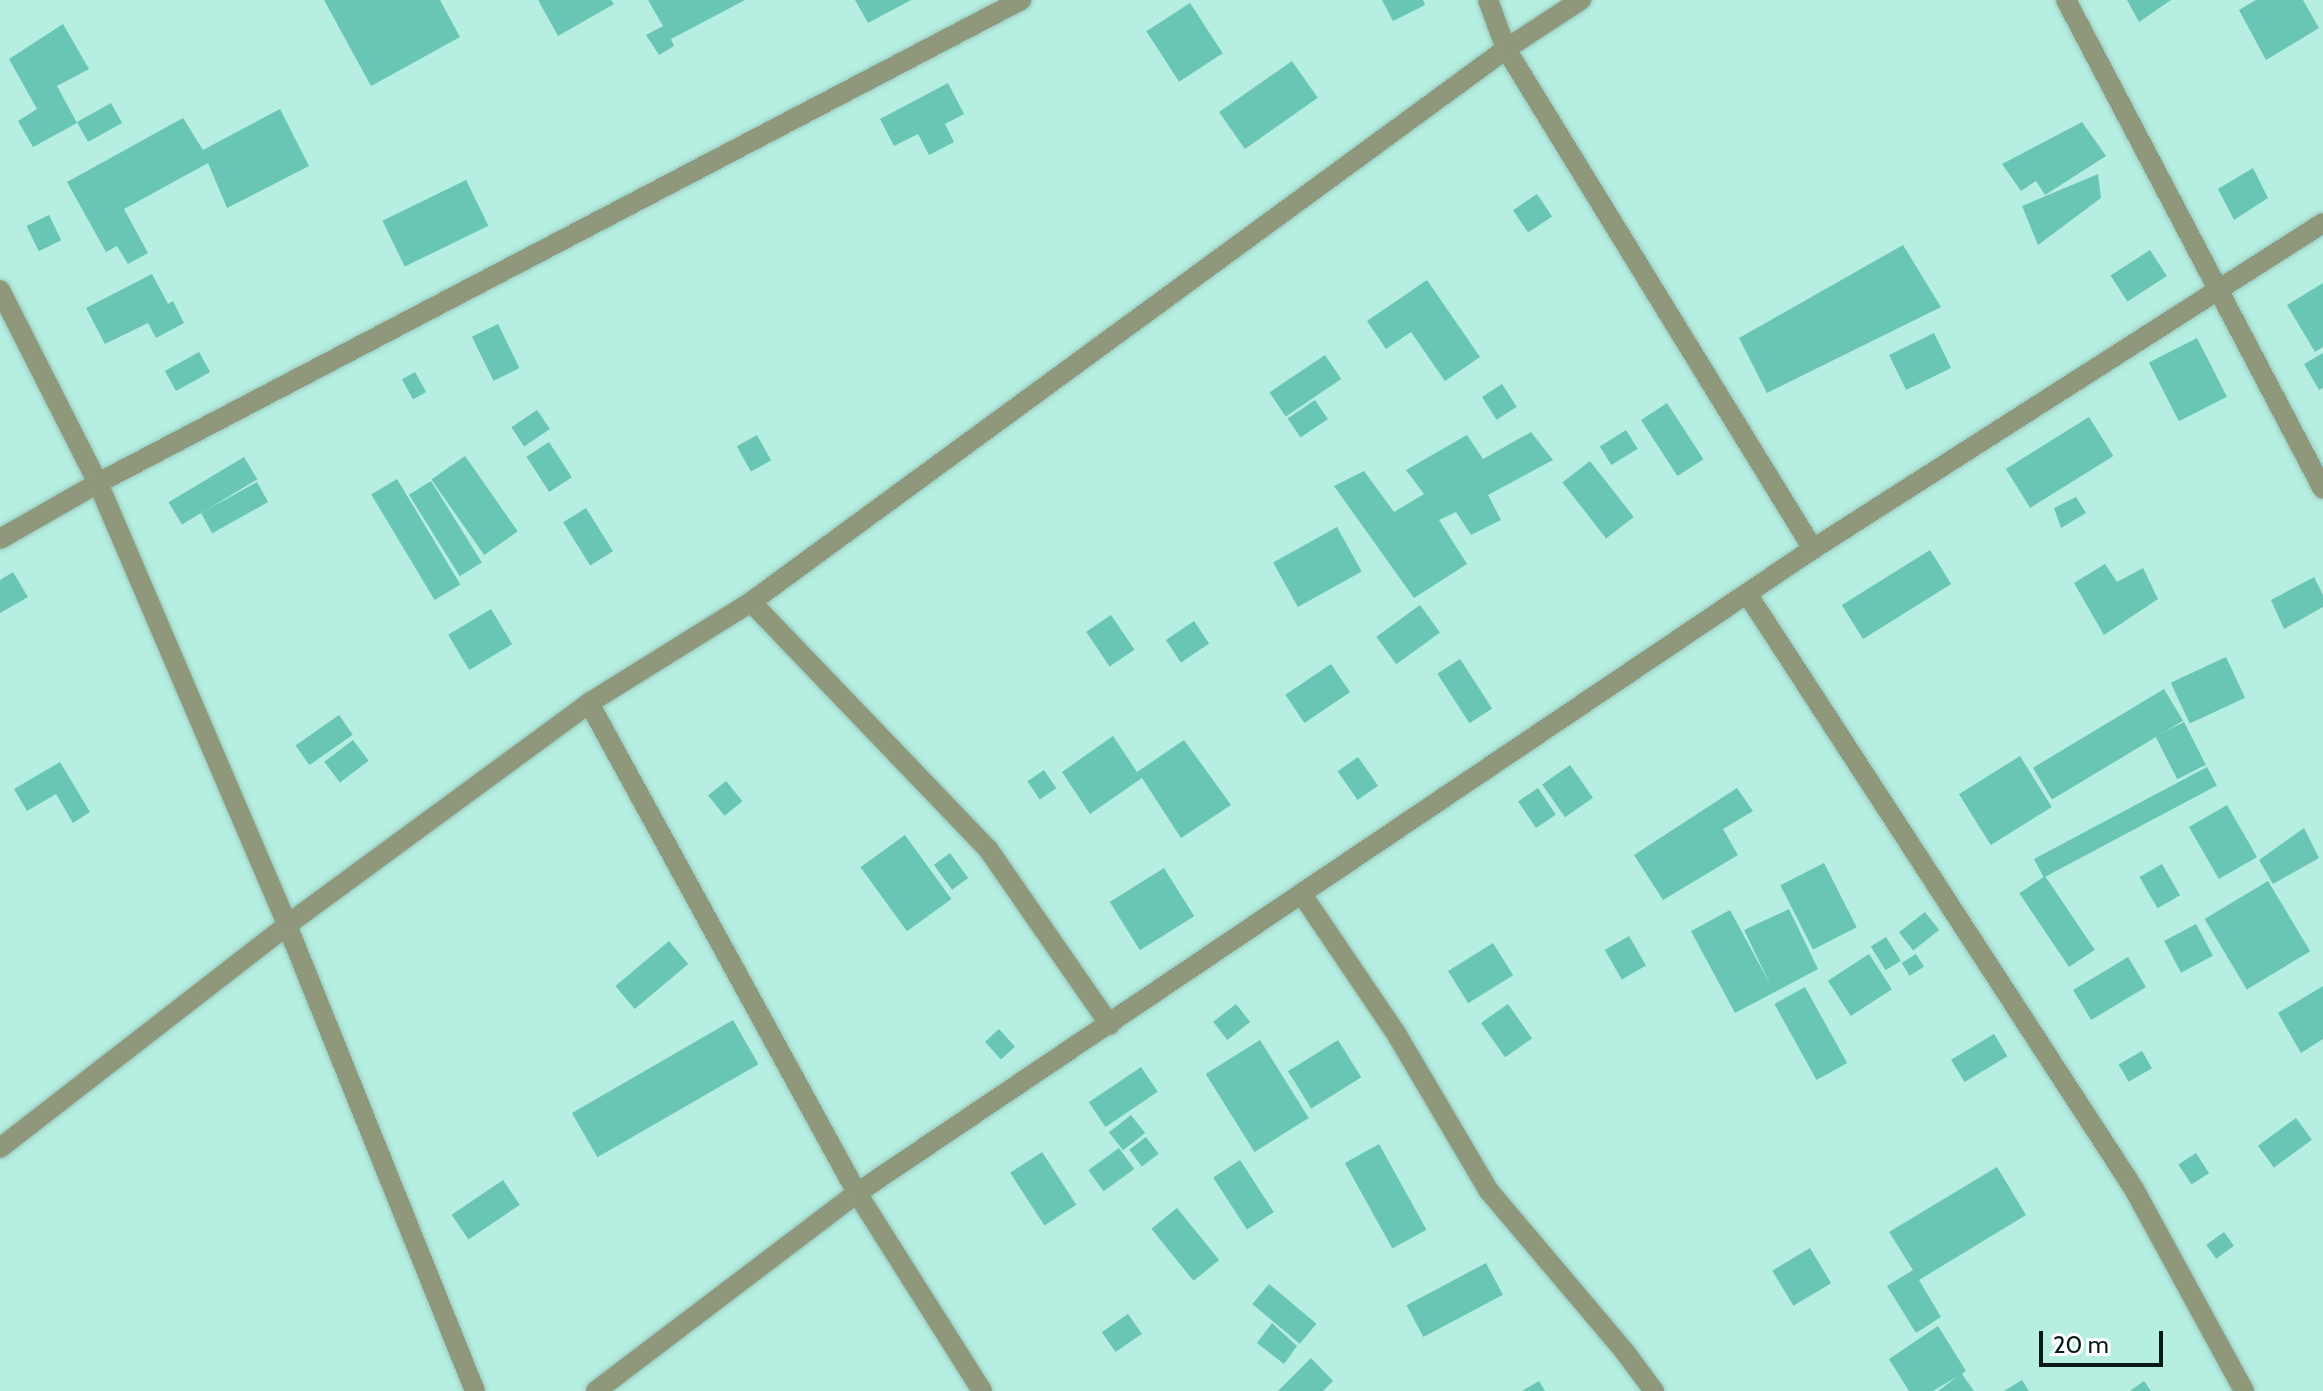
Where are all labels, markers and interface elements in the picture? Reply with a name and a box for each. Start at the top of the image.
scale bar [2043,1315,2167,1365]
text: 20 m [2053,1330,2109,1359]

